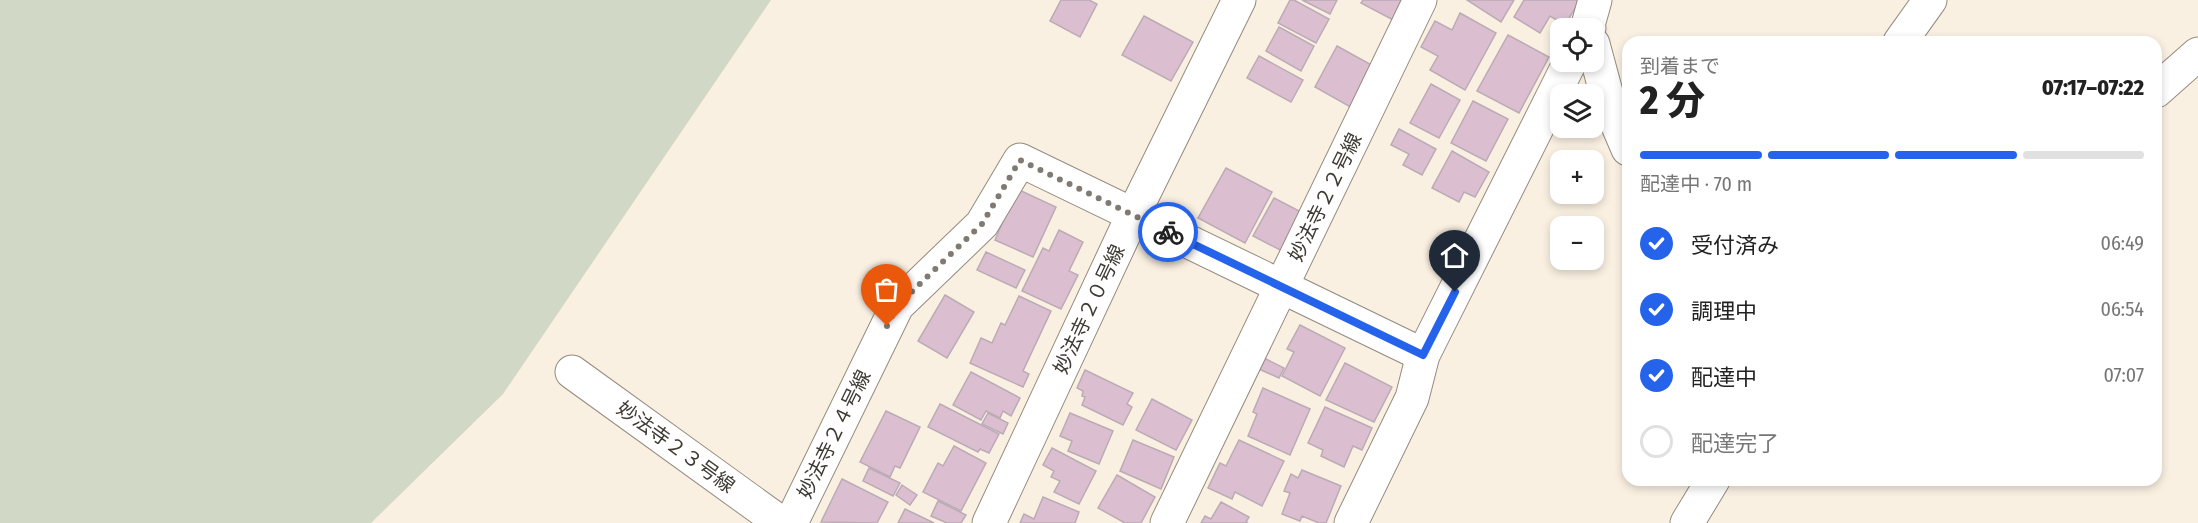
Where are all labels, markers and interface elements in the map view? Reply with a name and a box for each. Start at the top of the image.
map controls [1550,18,1604,270]
button: locate [1550,18,1604,72]
text: 到着まで [1640,54,1720,78]
text: 07:17–07:22 [2042,74,2144,101]
text: 2 分 [1640,78,1705,124]
button: layers [1550,84,1604,138]
street label: 妙法寺２２号線 [1284,129,1366,265]
button: + [1550,150,1604,204]
text: 配達中 · 70 m [1640,172,1752,196]
courier [1138,202,1198,262]
icon: bike [1152,216,1185,249]
button: − [1550,216,1604,270]
icon: check [1640,227,1673,260]
pin [1429,230,1480,292]
text: 06:49 [2100,231,2144,255]
text: 受付済み [1691,232,1779,259]
icon: home [1438,239,1471,272]
street label: 妙法寺２０号線 [1049,240,1129,378]
pin [861,264,912,326]
icon: bag [870,273,903,306]
icon: check [1640,293,1673,326]
text: 06:54 [2100,297,2144,321]
text: 調理中 [1691,298,1757,325]
icon: check [1640,359,1673,392]
text: 07:07 [2103,363,2144,387]
text: 配達中 [1691,364,1757,391]
street label: 妙法寺２４号線 [793,366,875,502]
street label: 妙法寺２３号線 [612,396,740,498]
text: 配達完了 [1691,430,1779,457]

